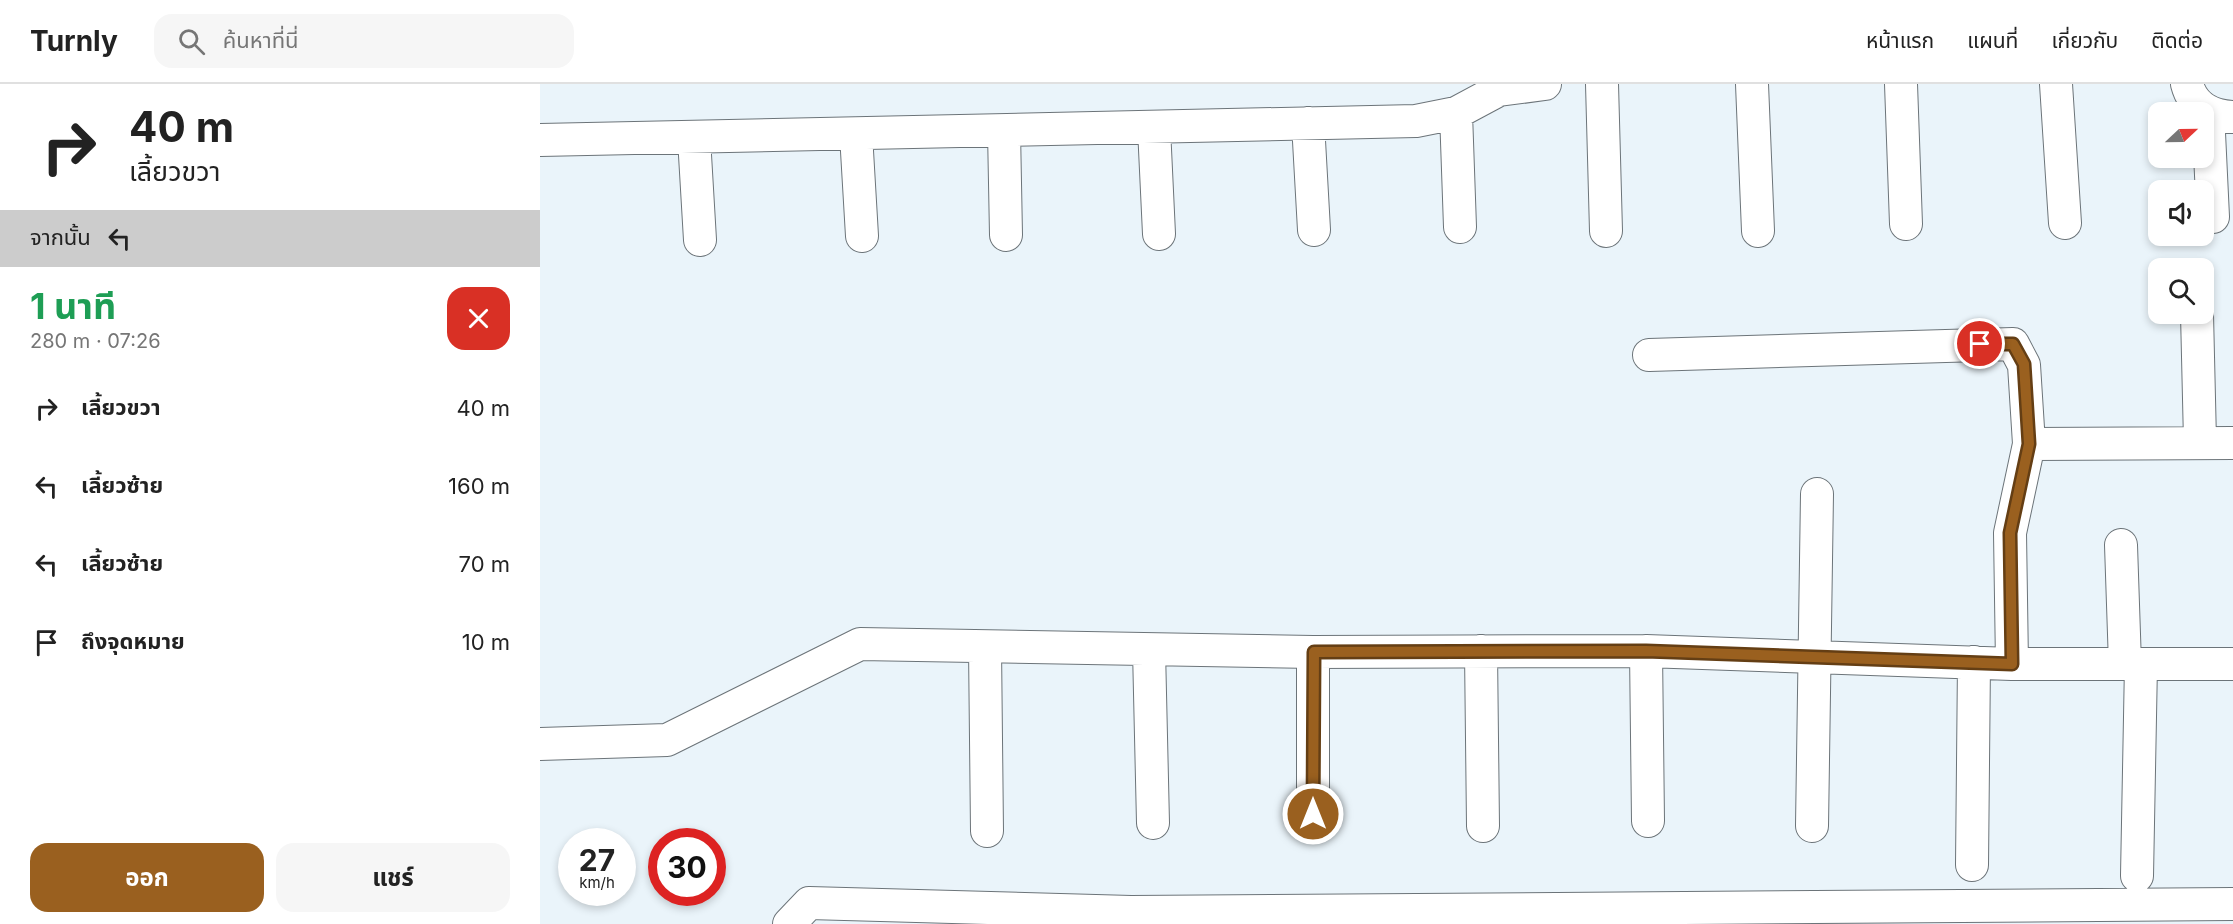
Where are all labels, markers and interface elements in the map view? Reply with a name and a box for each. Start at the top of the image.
search box [154,14,574,68]
text: Turnly [30,24,118,58]
icon: search [175,25,208,58]
text: ค้นหาที่นี่ [223,27,299,53]
text: หน้าแรก [1866,28,1934,53]
text: แผนที่ [1967,28,2018,53]
text: เกี่ยวกับ [2051,28,2118,53]
text: ติดต่อ [2151,28,2203,53]
text: 40 m [129,101,234,152]
north arrow [2148,102,2214,168]
map controls [2148,102,2214,324]
icon: right [30,108,108,186]
text: เลี้ยวขวา [129,155,220,188]
button: sound [2148,180,2214,246]
icon: left [103,222,136,255]
text: จากนั้น [30,224,91,250]
button: search [2148,258,2214,324]
text: 1 นาที [30,284,116,328]
button: close [447,287,510,350]
pin [1954,318,2005,369]
icon: arrive [1963,327,1996,360]
text: 280 m · 07:26 [30,329,161,353]
icon: right [30,392,63,425]
text: เลี้ยวขวา [81,394,161,420]
text: 40 m [456,395,510,421]
icon: left [30,470,63,503]
text: เลี้ยวซ้าย [81,472,163,498]
text: 160 m [448,473,510,499]
icon: left [30,548,63,581]
text: เลี้ยวซ้าย [81,550,163,576]
text: 70 m [459,551,510,577]
icon: arrive [30,626,63,659]
text: ถึงจุดหมาย [81,628,185,654]
text: 10 m [462,629,510,655]
position arrow [1281,782,1345,846]
speed limit sign: 30 [648,828,726,906]
text: 27 [579,842,615,878]
button: ออก [30,843,264,912]
button: แชร์ [276,843,510,912]
text: km/h [579,873,615,892]

